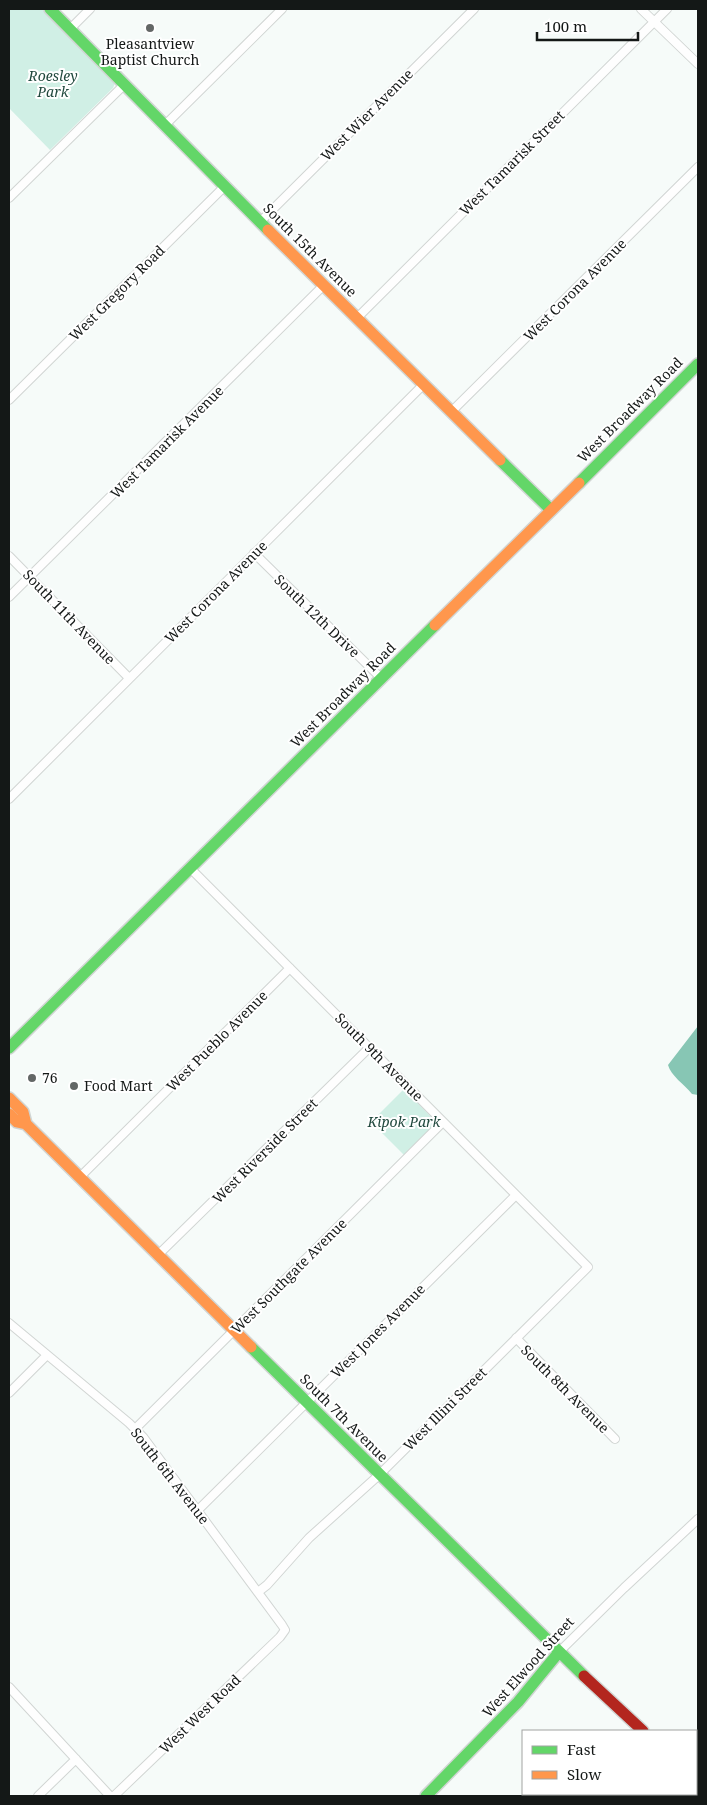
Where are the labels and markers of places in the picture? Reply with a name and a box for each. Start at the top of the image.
marker: Pleasantview Baptist Church [144,22,156,34]
place label: Pleasantview Baptist Church [101,34,199,69]
place label: 76 [42,1068,58,1087]
marker: 76 [26,1072,38,1084]
place label: Food Mart [84,1076,153,1095]
marker: Food Mart [68,1080,80,1092]

